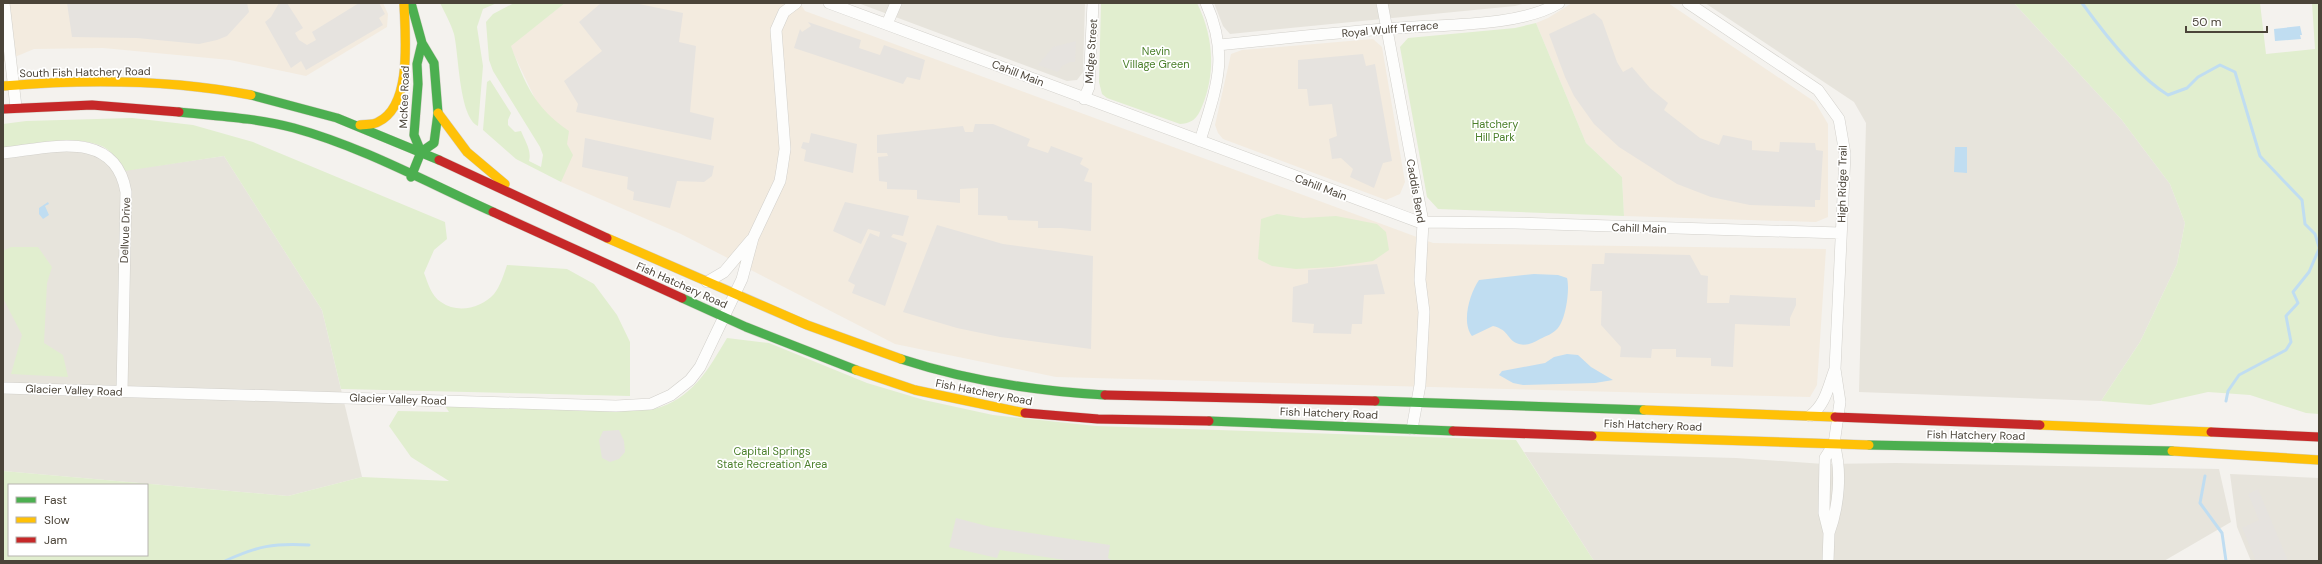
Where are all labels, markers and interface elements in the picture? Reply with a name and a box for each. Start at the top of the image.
scale bar [2186,8,2267,34]
text: 50 m [2192,14,2221,30]
street label: Midge Street [1082,18,1100,84]
street label: Royal Wulff Terrace [1341,18,1439,40]
park label: Nevin Village Green [1123,44,1190,71]
street label: Cahill Main [990,57,1046,89]
street label: South Fish Hatchery Road [19,64,151,80]
street label: McKee Road [396,65,412,129]
park label: Hatchery Hill Park [1472,117,1518,144]
street label: High Ridge Trail [1834,145,1850,223]
street label: Caddis Bend [1403,158,1429,224]
street label: Cahill Main [1293,171,1349,203]
street label: Dellvue Drive [117,197,133,263]
street label: Cahill Main [1611,220,1667,236]
street label: Fish Hatchery Road [634,259,730,311]
street label: Fish Hatchery Road [934,376,1034,408]
street label: Glacier Valley Road [25,381,123,399]
street label: Glacier Valley Road [349,390,447,408]
street label: Fish Hatchery Road [1280,404,1378,422]
street label: Fish Hatchery Road [1604,416,1702,434]
street label: Fish Hatchery Road [1927,427,2025,443]
park label: Capital Springs State Recreation Area [717,444,827,471]
legend [8,484,148,556]
text: Fast [44,492,67,508]
text: Slow [44,512,70,528]
text: Jam [44,532,67,548]

